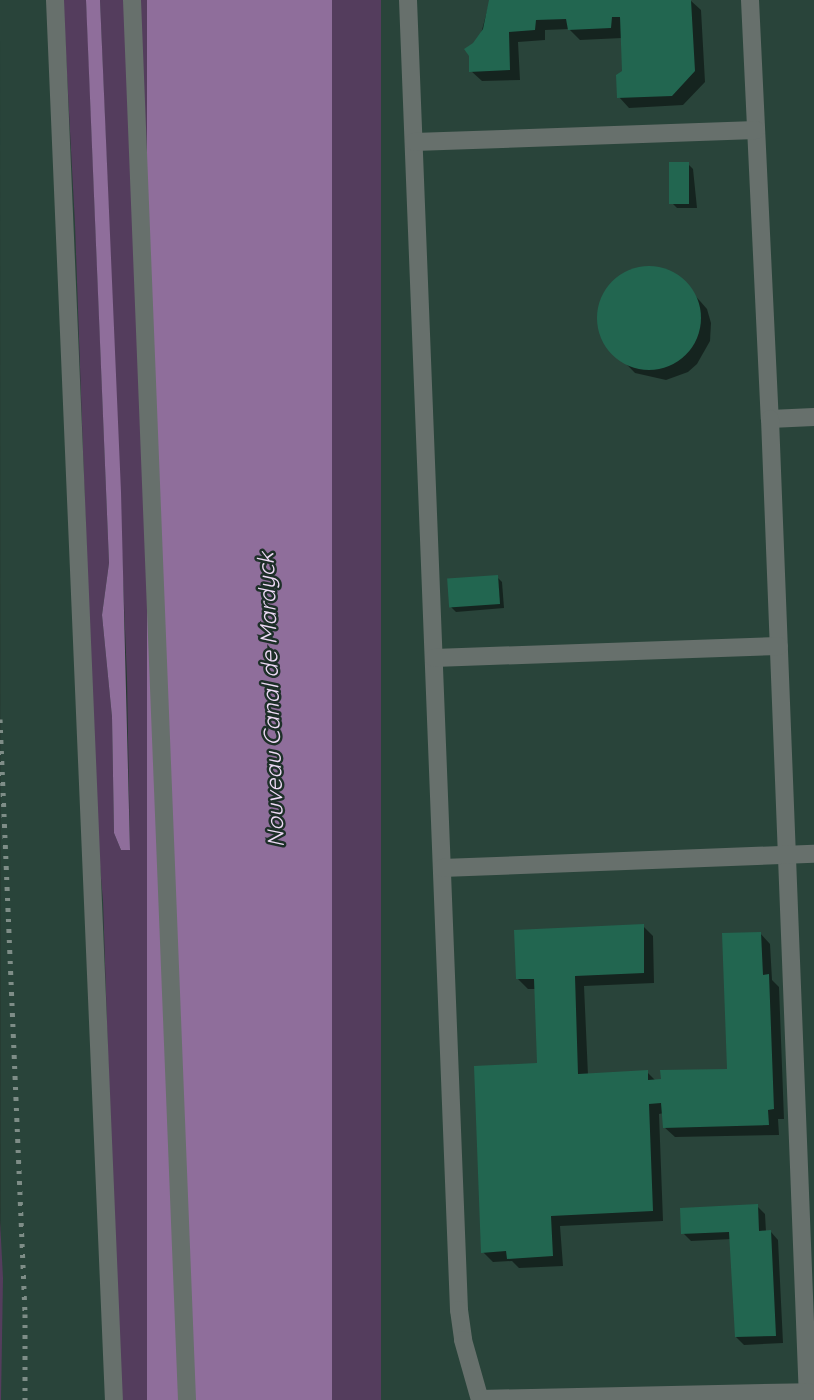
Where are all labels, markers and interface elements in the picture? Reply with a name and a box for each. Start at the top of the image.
water label: Nouveau Canal de Mardyck [252,552,290,848]

